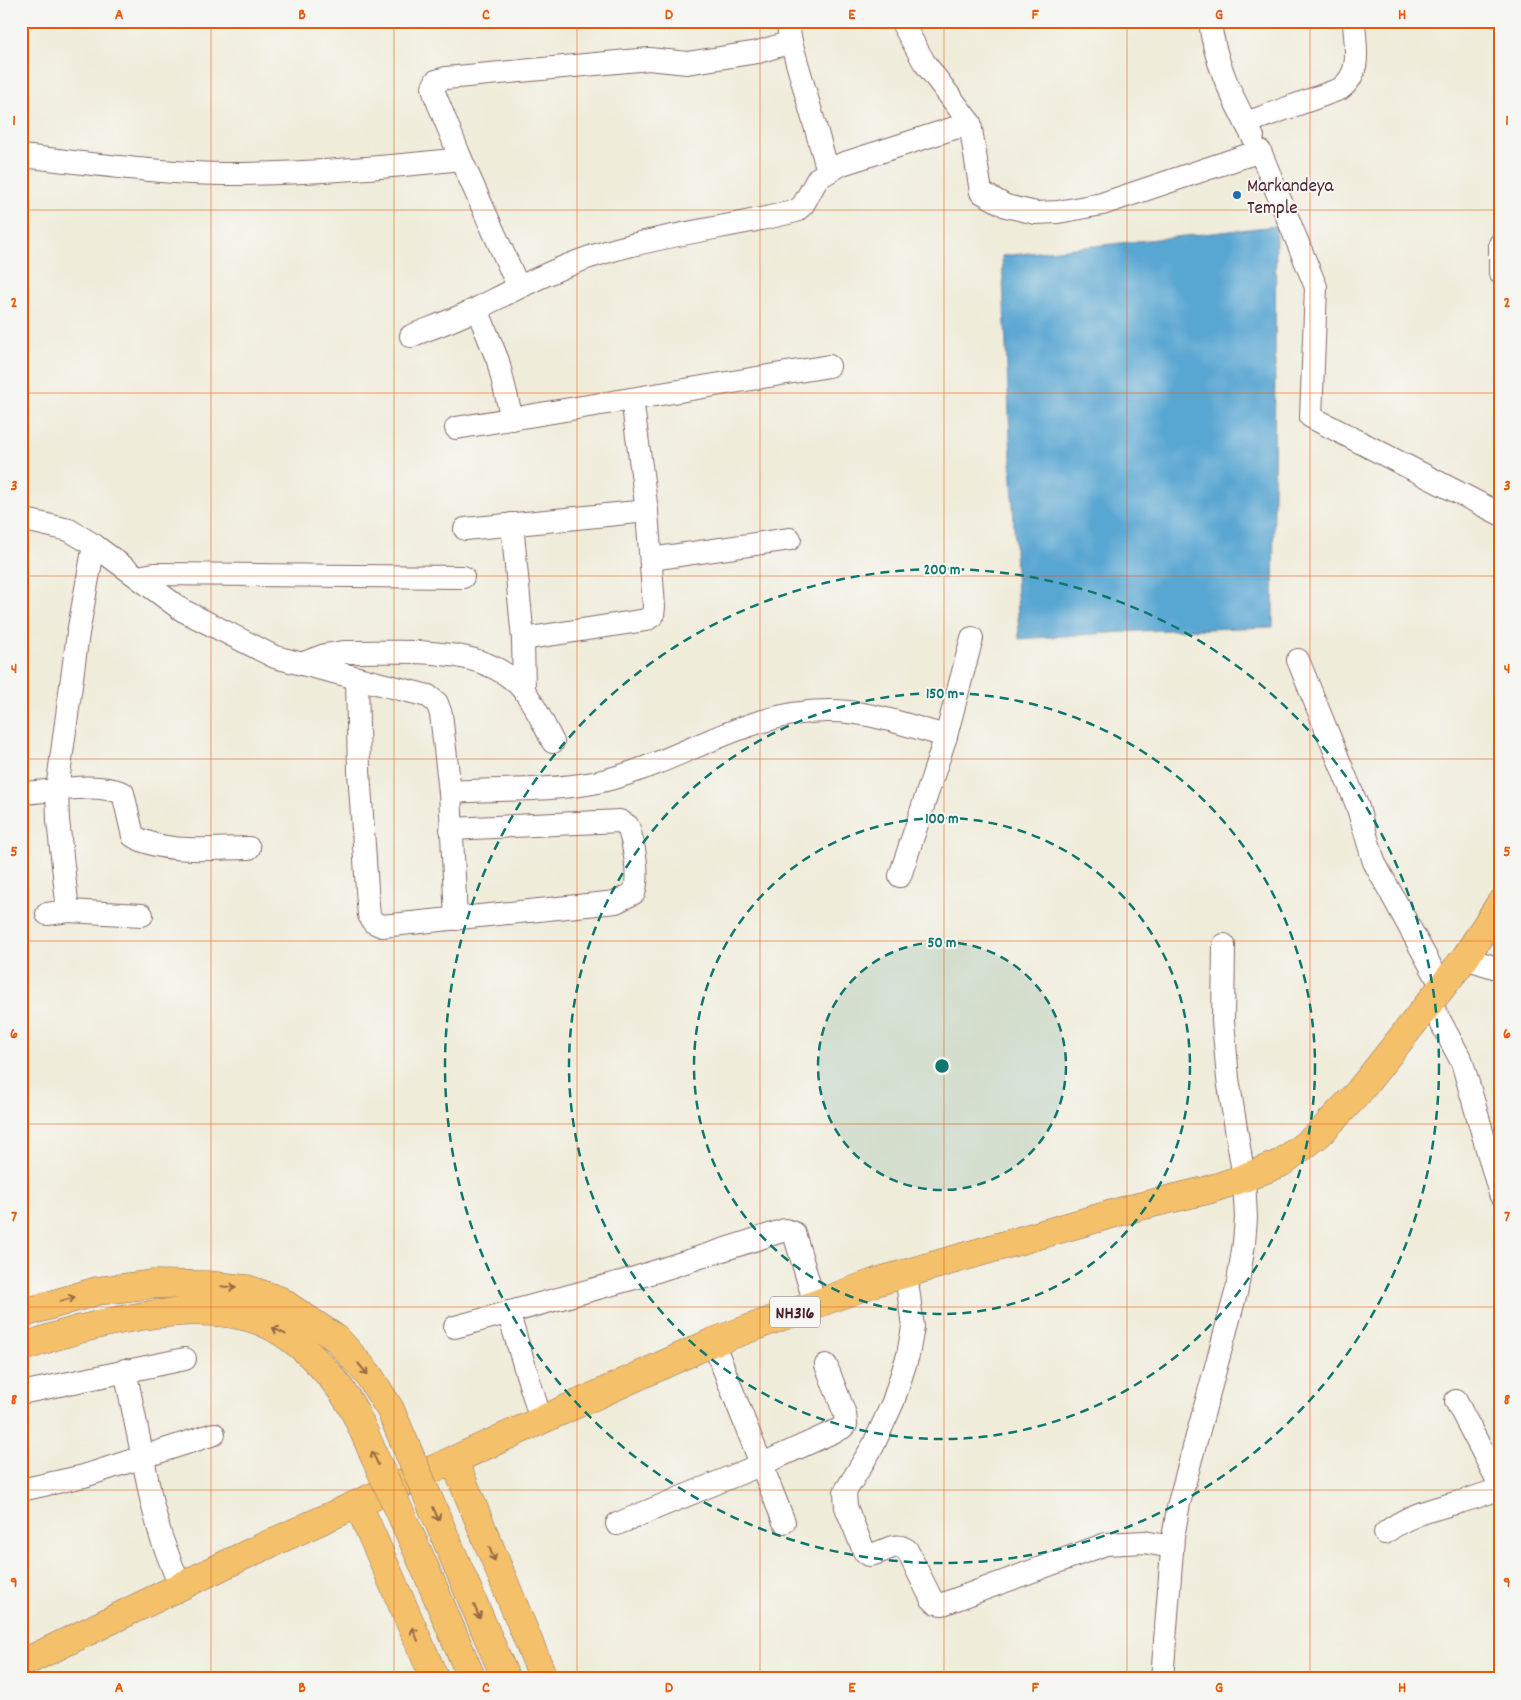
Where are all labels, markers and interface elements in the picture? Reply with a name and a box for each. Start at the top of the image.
text: A [115,4,124,27]
text: B [298,4,306,27]
text: C [482,4,490,27]
text: D [665,4,674,27]
text: E [848,4,856,27]
text: F [1031,4,1039,27]
text: G [1215,4,1223,27]
text: H [1398,4,1406,27]
text: 1 [12,110,16,133]
text: 1 [1505,110,1509,133]
place label: Markandeya Temple [1247,174,1335,223]
marker: Markandeya Temple [1231,189,1243,201]
text: 2 [11,292,18,315]
text: 2 [1504,292,1511,315]
text: 3 [10,475,18,498]
text: 3 [1503,475,1511,498]
text: 200 m [924,560,960,582]
text: 4 [11,658,17,681]
text: 4 [1504,658,1510,681]
text: 150 m [926,684,958,706]
text: 100 m [925,809,959,831]
text: 5 [10,841,18,864]
text: 5 [1503,841,1511,864]
text: 50 m [928,933,956,955]
text: 6 [10,1023,18,1046]
text: 6 [1503,1023,1511,1046]
centre of rings [933,1057,951,1075]
text: 7 [11,1206,17,1229]
text: 7 [1504,1206,1510,1229]
one-way arrow [220,1282,236,1292]
one-way arrow [59,1293,75,1303]
road number: NH316 [770,1296,820,1328]
one-way arrow [271,1326,286,1336]
one-way arrow [358,1363,369,1376]
text: 8 [11,1389,18,1412]
text: 8 [1504,1389,1511,1412]
one-way arrow [370,1450,380,1465]
one-way arrow [431,1506,441,1521]
one-way arrow [489,1546,498,1561]
text: 9 [10,1572,18,1595]
text: 9 [1503,1572,1511,1595]
one-way arrow [473,1604,483,1619]
one-way arrow [410,1627,420,1642]
text: A [115,1677,124,1700]
text: B [298,1677,306,1700]
text: C [482,1677,490,1700]
text: D [665,1677,674,1700]
text: E [848,1677,856,1700]
text: F [1031,1677,1039,1700]
text: G [1215,1677,1223,1700]
text: H [1398,1677,1406,1700]

